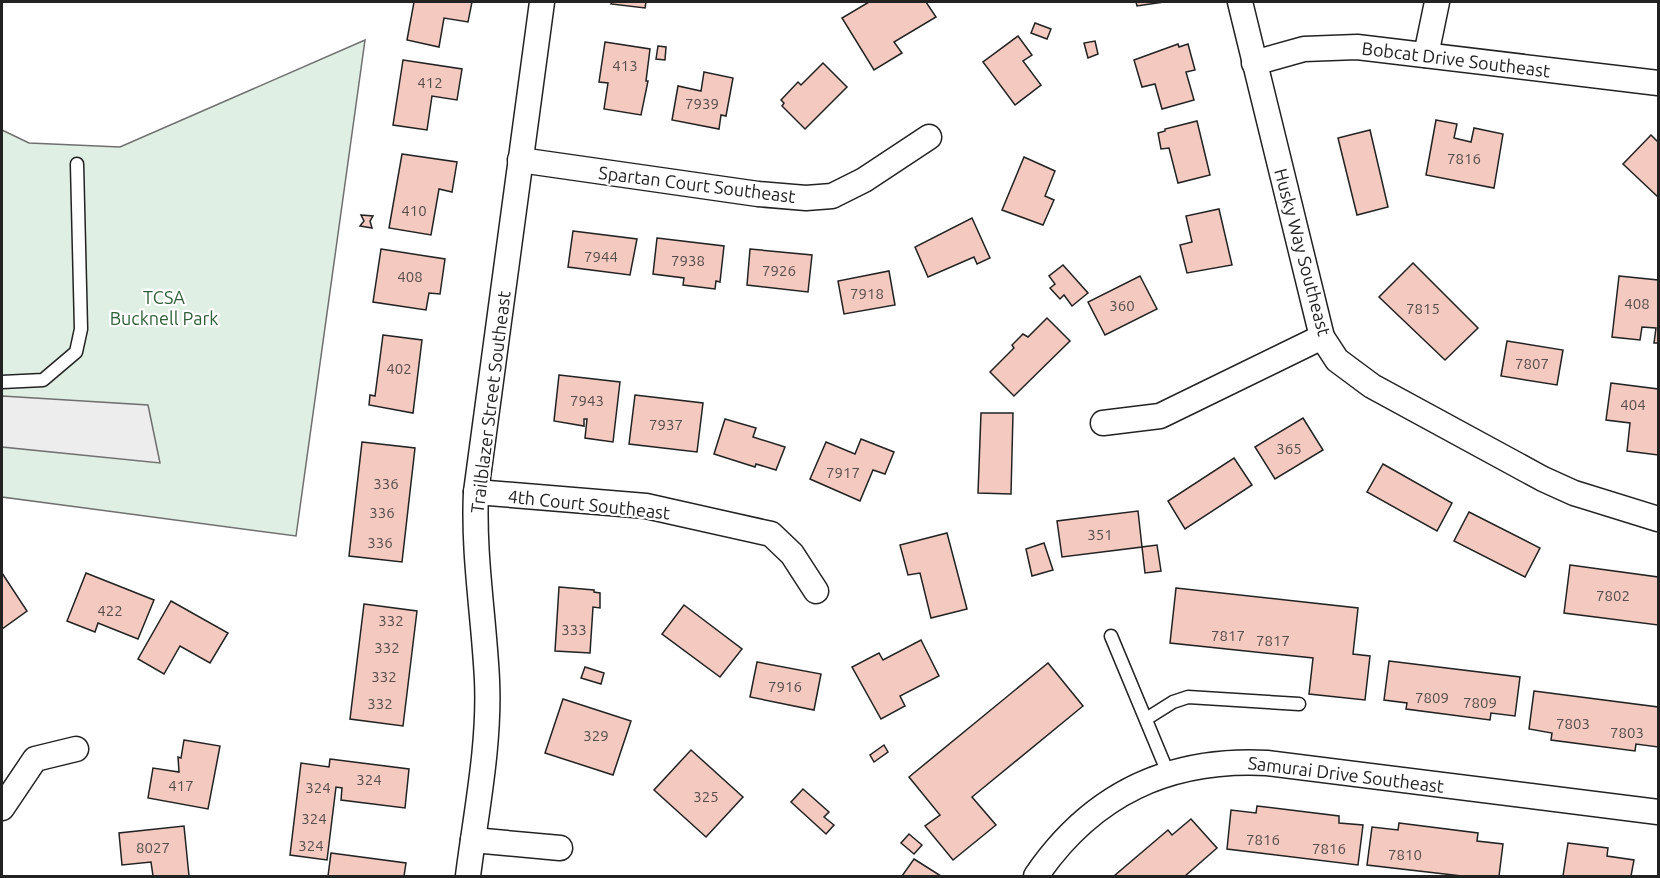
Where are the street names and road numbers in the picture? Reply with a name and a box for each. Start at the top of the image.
street label: Bobcat Drive Southeast [1361,38,1551,80]
street label: Spartan Court Southeast [597,162,797,206]
street label: Husky Way Southeast [1271,166,1335,338]
street label: Trailblazer Street Southeast [466,290,514,514]
street label: 4th Court Southeast [507,486,671,522]
street label: Samurai Drive Southeast [1247,752,1445,796]

